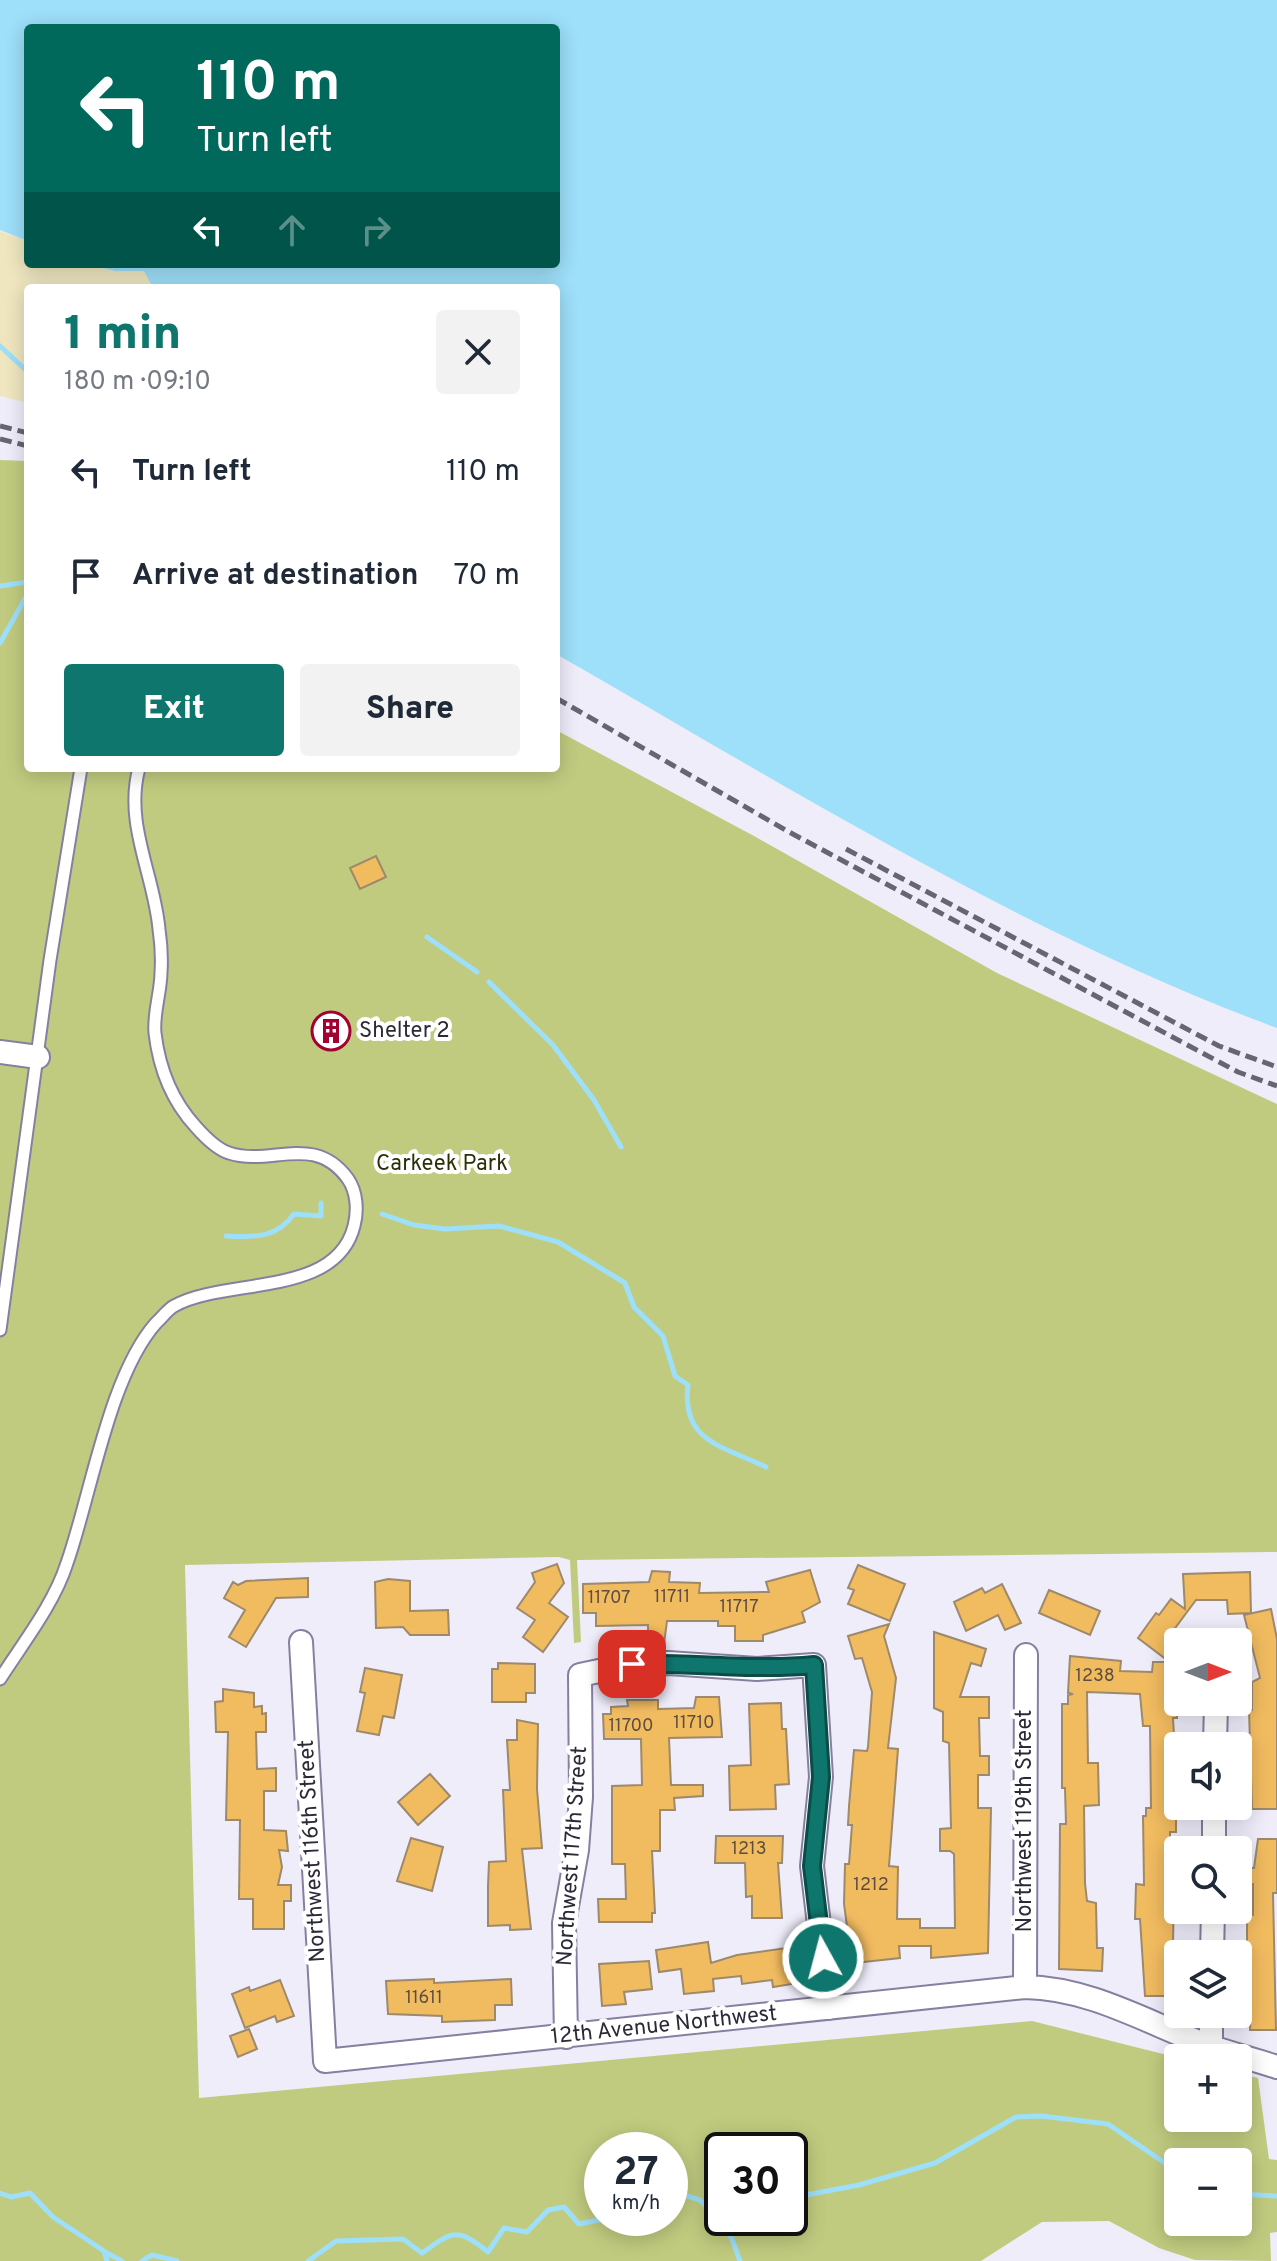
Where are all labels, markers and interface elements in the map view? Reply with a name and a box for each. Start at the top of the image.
text: 110 m [196,50,341,120]
icon: left [64,56,168,160]
text: Turn left [196,119,333,165]
icon: left [186,208,230,252]
icon: ahead [270,208,314,252]
icon: right [354,208,398,252]
text: 1 min [64,306,181,366]
button: close [436,310,520,394]
text: 180 m · 09:10 [64,366,211,399]
icon: left [64,450,108,494]
text: Turn left [132,454,252,491]
text: 110 m [446,454,520,491]
icon: arrive [64,554,108,598]
text: Arrive at destination [132,558,418,595]
text: 70 m [454,558,520,595]
button: Exit [64,664,284,756]
button: Share [300,664,520,756]
building icon: Shelter 2 [310,1010,352,1052]
place label: Shelter 2 [359,1018,450,1045]
park label: Carkeek Park [376,1151,508,1178]
house number: 11711 [654,1586,690,1609]
house number: 11707 [588,1587,630,1610]
house number: 11717 [719,1596,759,1619]
north arrow [1164,1628,1252,1716]
map controls [1164,1628,1252,2236]
pin [598,1630,666,1698]
icon: arrive [610,1642,654,1686]
house number: 1238 [1075,1665,1115,1688]
street label: Northwest 119th Street [1012,1710,1039,1932]
house number: 11710 [673,1712,715,1735]
house number: 11700 [608,1715,654,1738]
button: sound [1164,1732,1252,1820]
street label: Northwest 116th Street [294,1739,332,1963]
street label: Northwest 117th Street [552,1745,594,1967]
button: search [1164,1836,1252,1924]
house number: 1213 [731,1838,767,1861]
house number: 1212 [853,1874,889,1897]
position arrow [781,1916,865,2000]
button: layers [1164,1940,1252,2028]
house number: 11611 [405,1987,443,2010]
street label: 12th Avenue Northwest [550,2001,778,2051]
button: + [1164,2044,1252,2132]
speed limit sign: 30 [704,2132,808,2236]
button: − [1164,2148,1252,2236]
text: 27 [613,2149,659,2199]
text: km/h [612,2191,660,2217]

